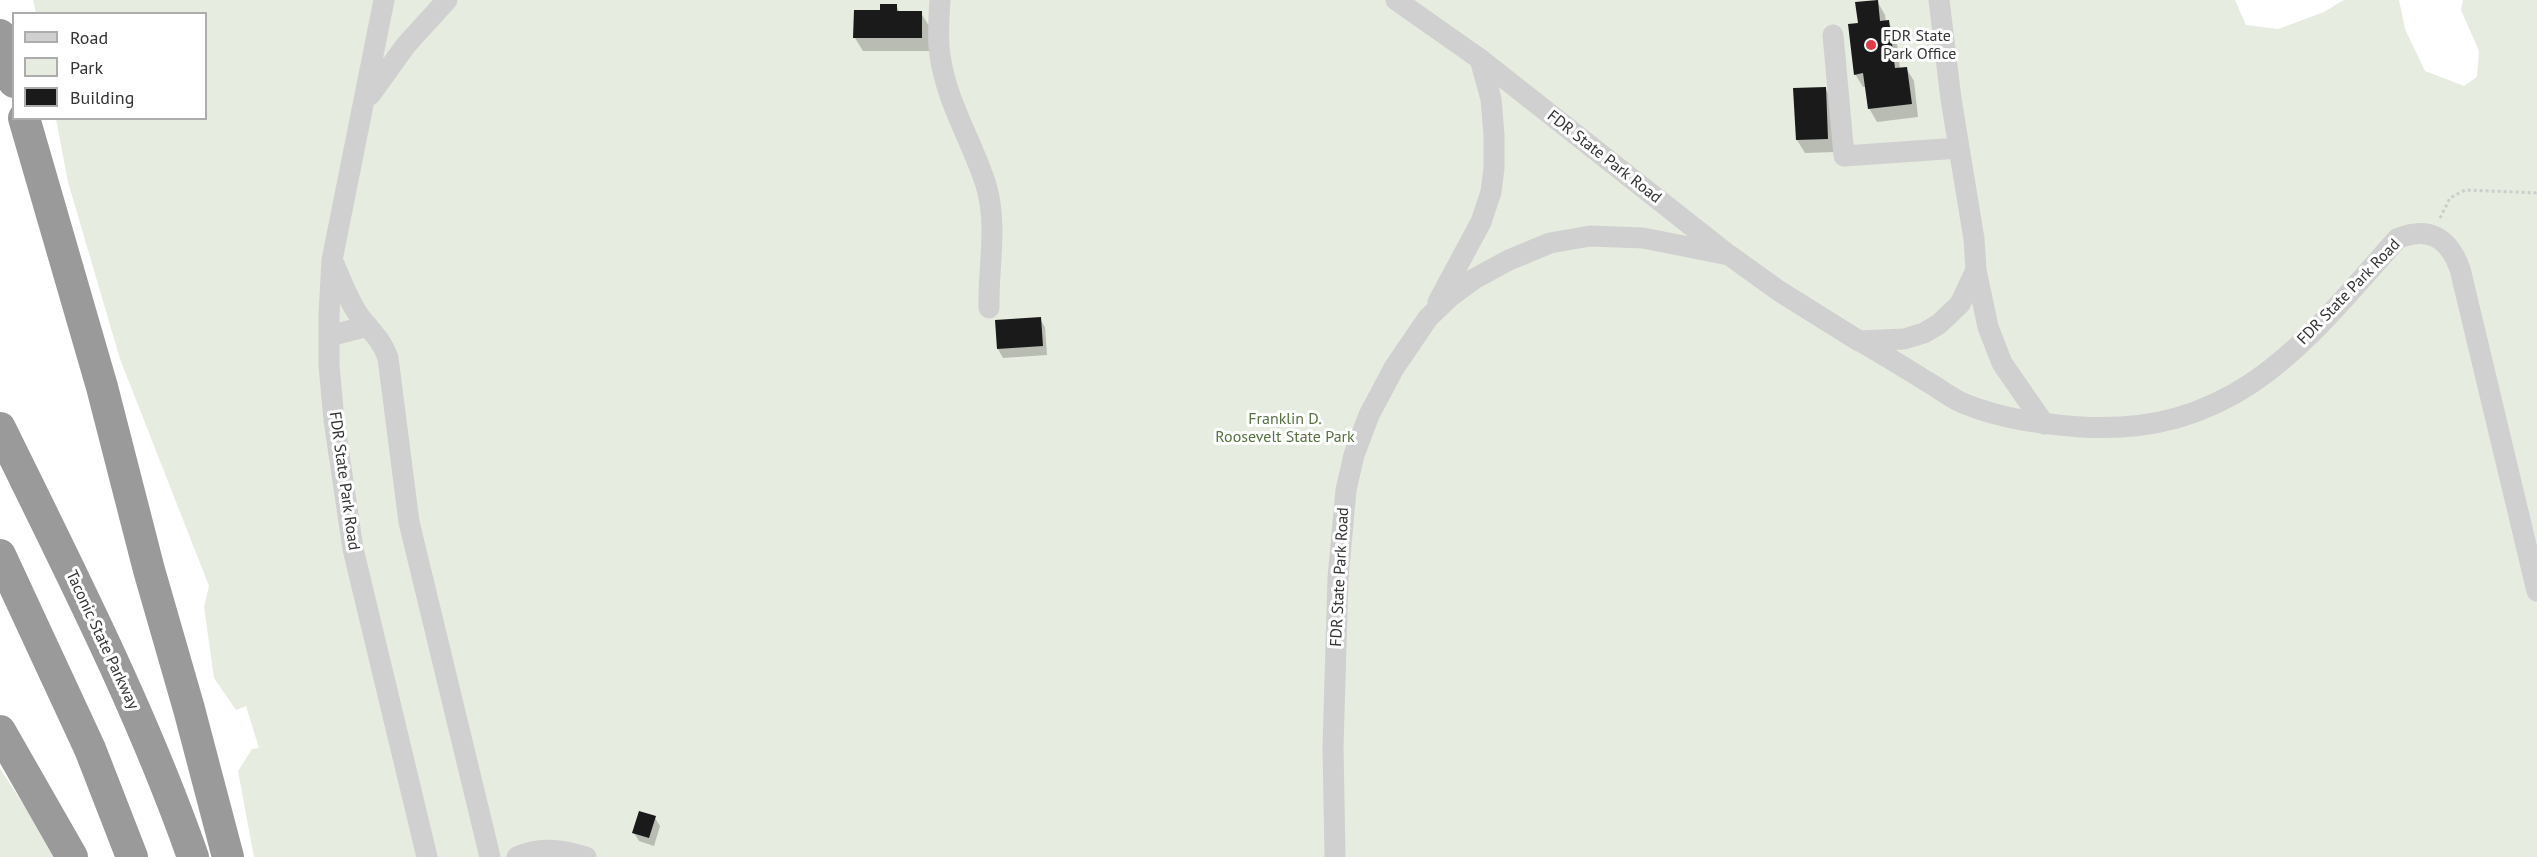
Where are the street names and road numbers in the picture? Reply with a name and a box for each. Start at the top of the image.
street label: FDR State Park Road [1543,106,1665,208]
street label: FDR State Park Road [2294,235,2404,349]
street label: FDR State Park Road [325,411,363,551]
street label: FDR State Park Road [1327,507,1353,647]
street label: Taconic State Parkway [61,567,143,713]

